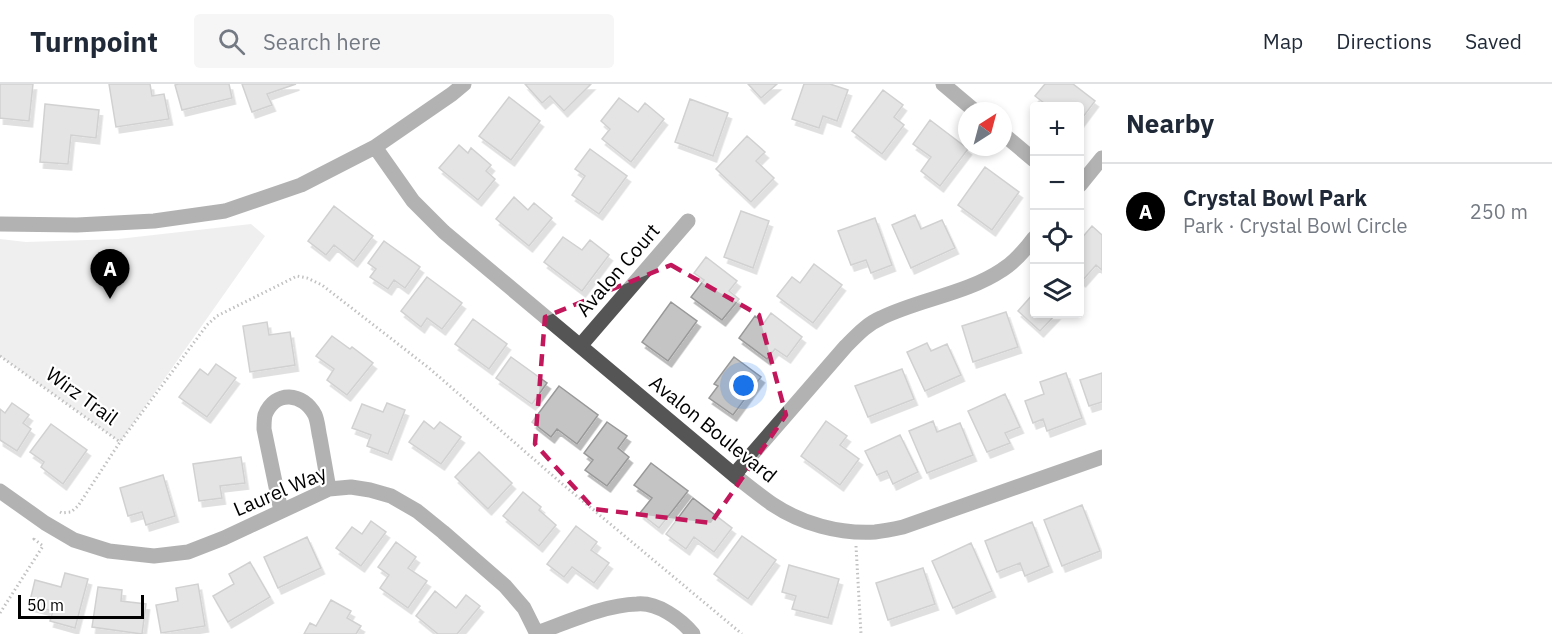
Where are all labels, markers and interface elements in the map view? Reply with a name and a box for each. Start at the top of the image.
search box [194,14,614,68]
text: Turnpoint [30,23,158,60]
icon: search [215,25,248,58]
text: Search here [263,27,381,56]
text: Map [1263,27,1303,55]
text: Directions [1336,27,1432,55]
text: Saved [1465,27,1522,55]
north arrow [958,102,1012,156]
map controls [1030,102,1084,318]
button: + [1030,102,1084,156]
text: Nearby [1126,106,1214,140]
button: − [1030,156,1084,210]
text: Crystal Bowl Park [1183,183,1367,212]
text: A [1139,198,1152,225]
text: 250 m [1470,198,1528,225]
button: locate [1030,210,1084,264]
text: Park · Crystal Bowl Circle [1183,212,1408,239]
street label: Avalon Court [570,217,666,322]
pin: A [90,250,130,299]
button: layers [1030,264,1084,318]
street label: Wirz Trail [41,360,124,431]
street label: Avalon Boulevard [644,369,783,488]
your location [729,371,758,400]
street label: Laurel Way [229,459,330,522]
scale bar [18,592,144,620]
text: 50 m [27,595,64,615]

